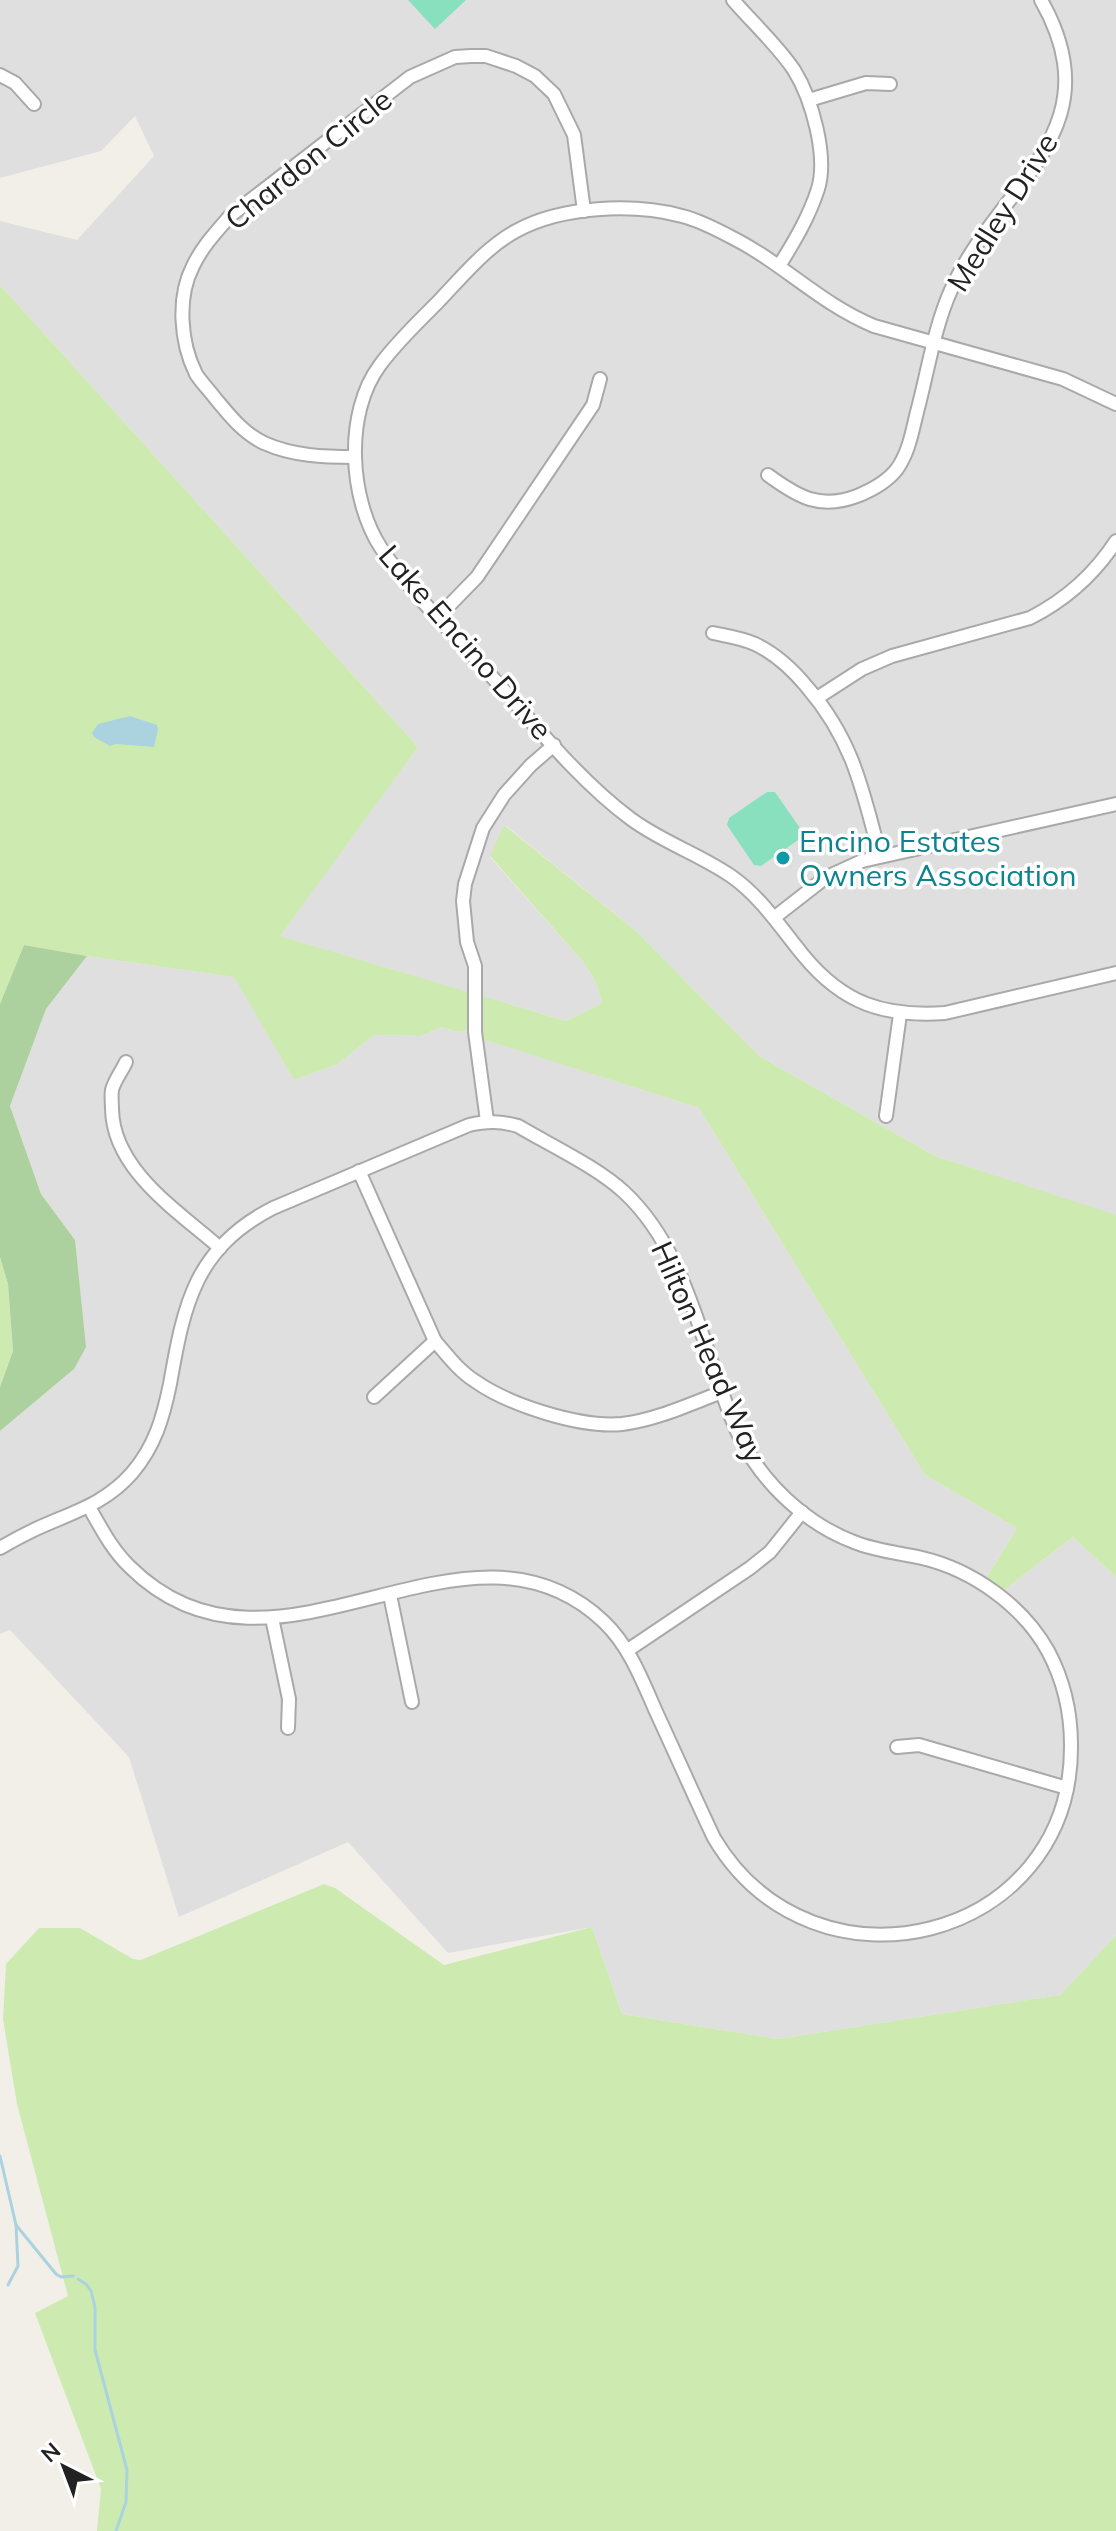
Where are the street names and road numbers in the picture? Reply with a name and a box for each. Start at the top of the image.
street label: Chardon Circle [217,80,399,238]
street label: Medley Drive [938,126,1066,298]
street label: Lake Encino Drive [371,537,561,747]
street label: Hilton Head Way [643,1235,775,1469]

